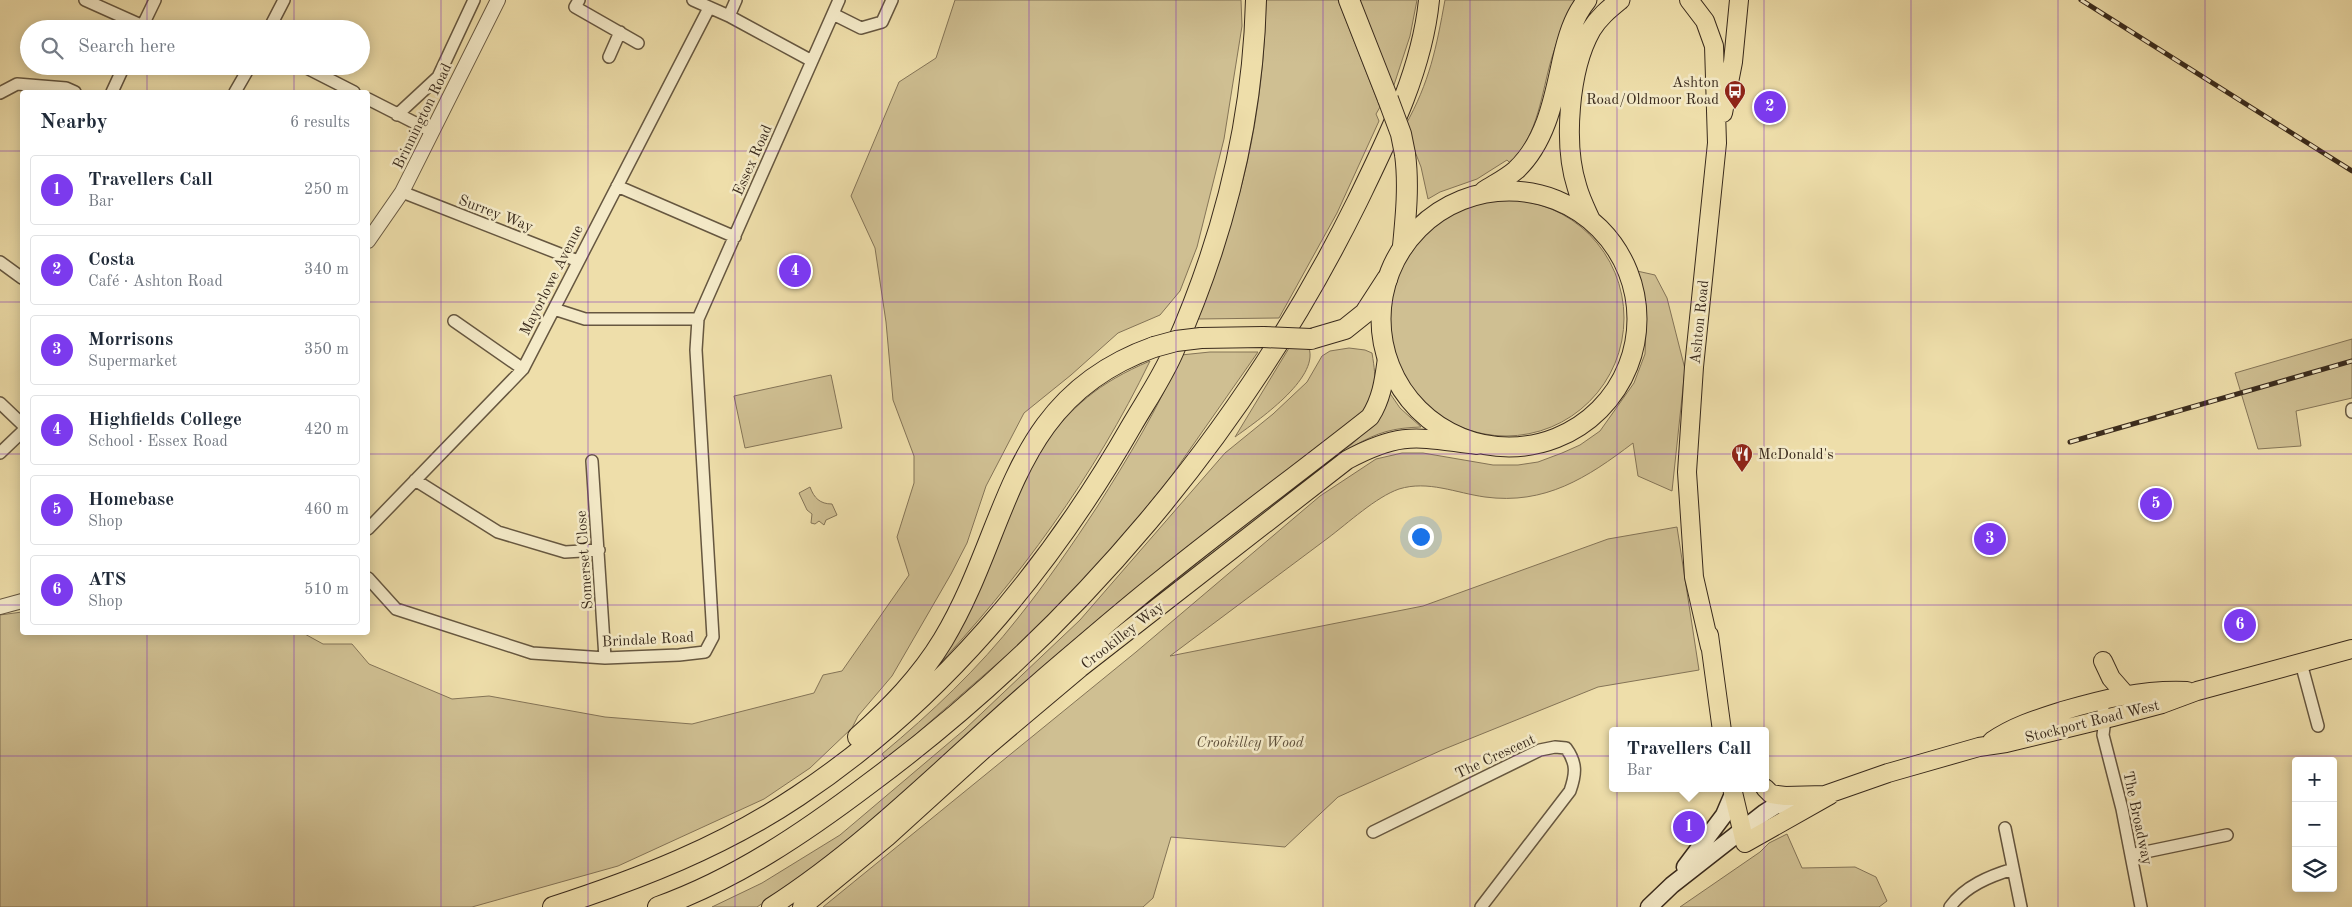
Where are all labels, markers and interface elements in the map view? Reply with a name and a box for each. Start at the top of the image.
search box [20,20,370,75]
icon: search [38,34,66,62]
text: Search here [78,38,175,57]
street label: Brinnington Road [391,61,455,172]
place label: Ashton Road/Oldmoor Road [1586,76,1719,108]
bus stop icon: Ashton Road/Oldmoor Road [1723,79,1747,110]
pin: 2 [1754,88,1786,126]
text: Nearby [40,112,108,133]
text: 6 results [290,115,350,131]
street label: Essex Road [731,123,776,198]
text: Travellers Call [88,171,213,190]
text: 1 [52,182,62,198]
text: 250 m [304,182,349,198]
street label: Surrey Way [456,193,535,236]
text: Bar [88,194,114,210]
street label: Mayorlowe Avenue [518,223,587,338]
text: Costa [88,251,135,270]
pin: 4 [779,252,811,290]
text: 2 [52,262,62,278]
text: 340 m [304,262,349,278]
text: Café · Ashton Road [88,274,223,290]
street label: Ashton Road [1689,279,1712,365]
text: Morrisons [88,331,173,350]
text: 3 [52,342,62,358]
text: 350 m [304,342,349,358]
text: Supermarket [88,354,177,370]
text: Highfields College [88,411,242,430]
text: 4 [52,422,62,438]
text: 420 m [304,422,349,438]
text: School · Essex Road [88,434,228,450]
restaurant icon: McDonald's [1730,442,1754,473]
place label: McDonald's [1758,448,1834,463]
pin: 5 [2140,485,2172,523]
text: Homebase [88,491,174,510]
text: 5 [52,502,62,518]
text: 460 m [304,502,349,518]
street label: Somerset Close [575,510,596,610]
text: Shop [88,514,123,530]
pin: 3 [1974,520,2006,558]
your location [1408,524,1434,550]
text: ATS [88,571,126,590]
text: 6 [52,582,62,598]
text: 510 m [304,582,349,598]
text: Shop [88,594,123,610]
street label: Crookilley Way [1079,599,1167,673]
pin: 6 [2224,606,2256,644]
street label: Brindale Road [602,631,695,650]
street label: Stockport Road West [2024,698,2161,746]
popup [1609,727,1769,792]
street label: The Crescent [1453,732,1538,782]
park label: Crookilley Wood [1196,736,1305,751]
text: Travellers Call [1627,740,1751,759]
map controls [2292,757,2337,892]
button: + [2292,757,2337,802]
text: Bar [1627,763,1652,779]
street label: The Broadway [2119,770,2154,867]
button: − [2292,802,2337,847]
pin: 1 [1673,808,1705,846]
button: layers [2292,847,2337,892]

